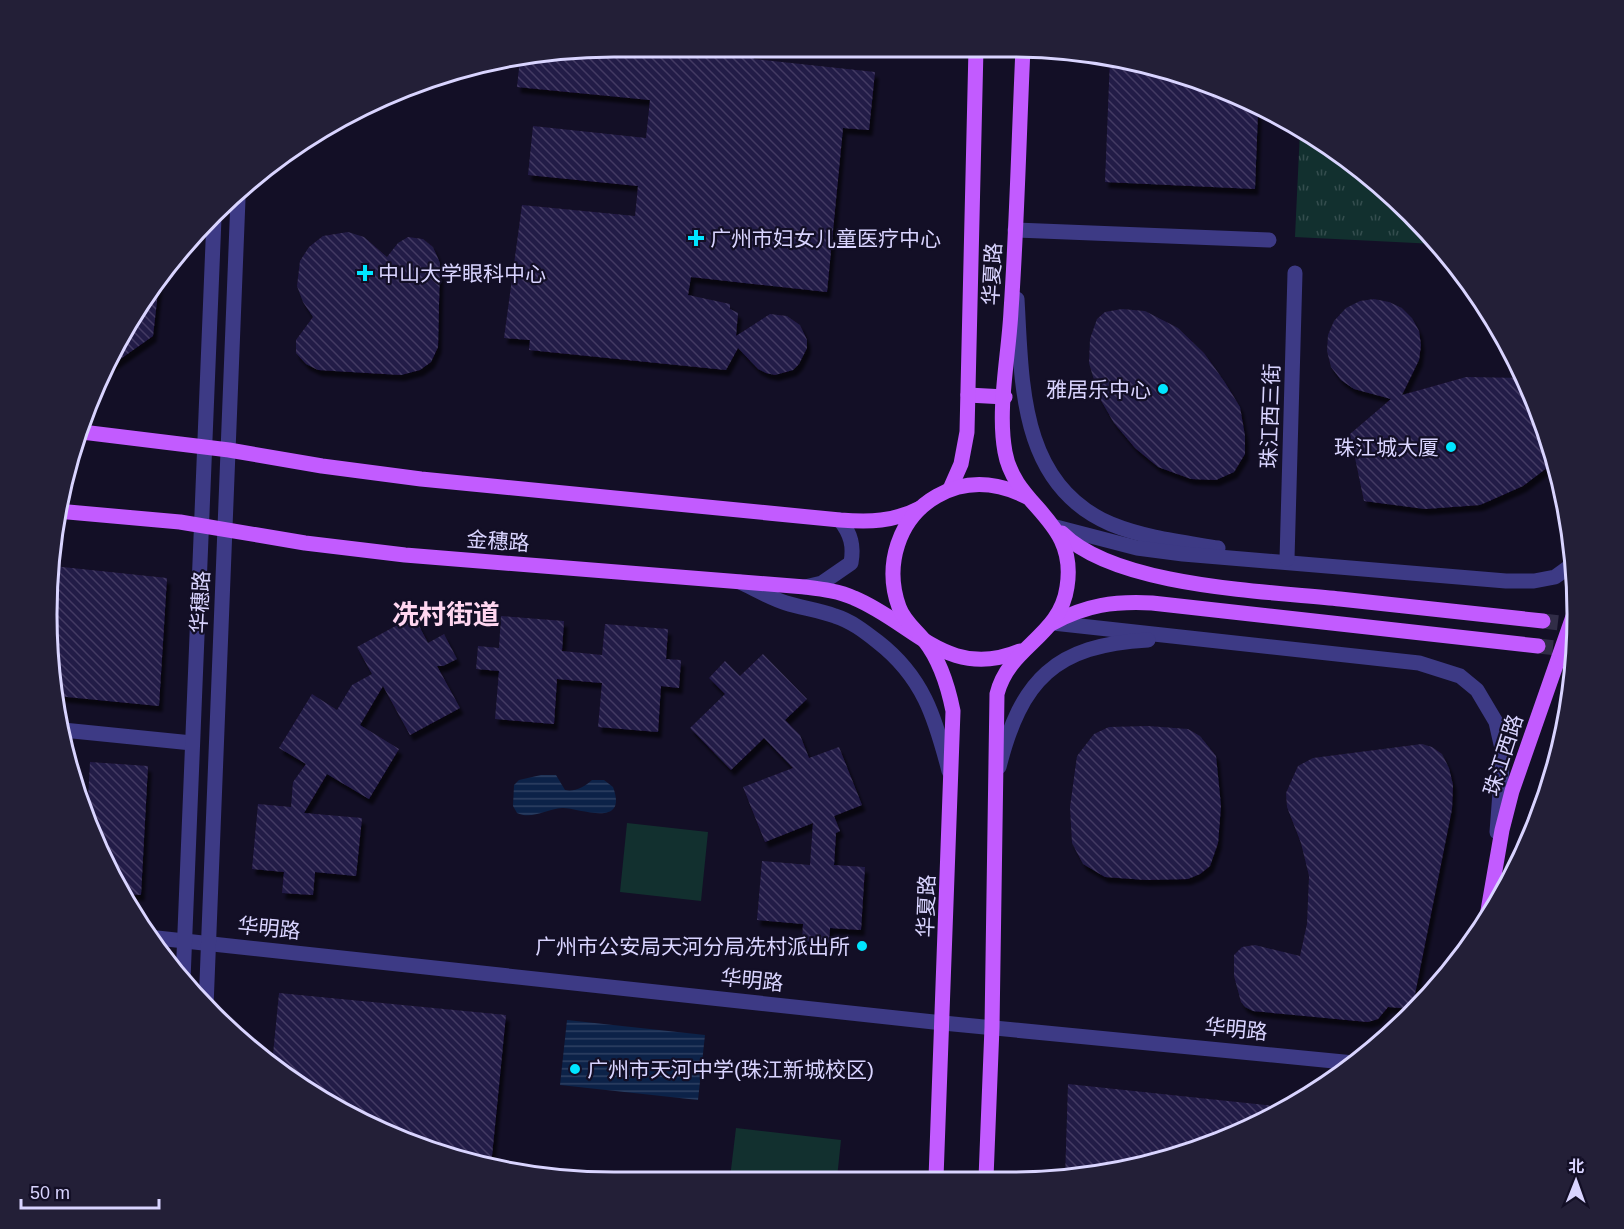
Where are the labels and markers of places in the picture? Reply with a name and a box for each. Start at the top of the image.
place label: 广州市妇女儿童医疗中心 [710,227,941,250]
marker: 广州市妇女儿童医疗中心 [687,229,705,247]
place label: 中山大学眼科中心 [378,262,546,285]
marker: 中山大学眼科中心 [356,264,374,282]
place label: 雅居乐中心 [1046,378,1151,401]
marker: 雅居乐中心 [1156,382,1170,396]
place label: 珠江城大厦 [1334,436,1439,459]
marker: 珠江城大厦 [1444,440,1458,454]
place label: 广州市公安局天河分局冼村派出所 [535,935,850,958]
marker: 广州市公安局天河分局冼村派出所 [855,939,869,953]
place label: 广州市天河中学(珠江新城校区) [587,1058,874,1081]
marker: 广州市天河中学(珠江新城校区) [568,1062,582,1076]

